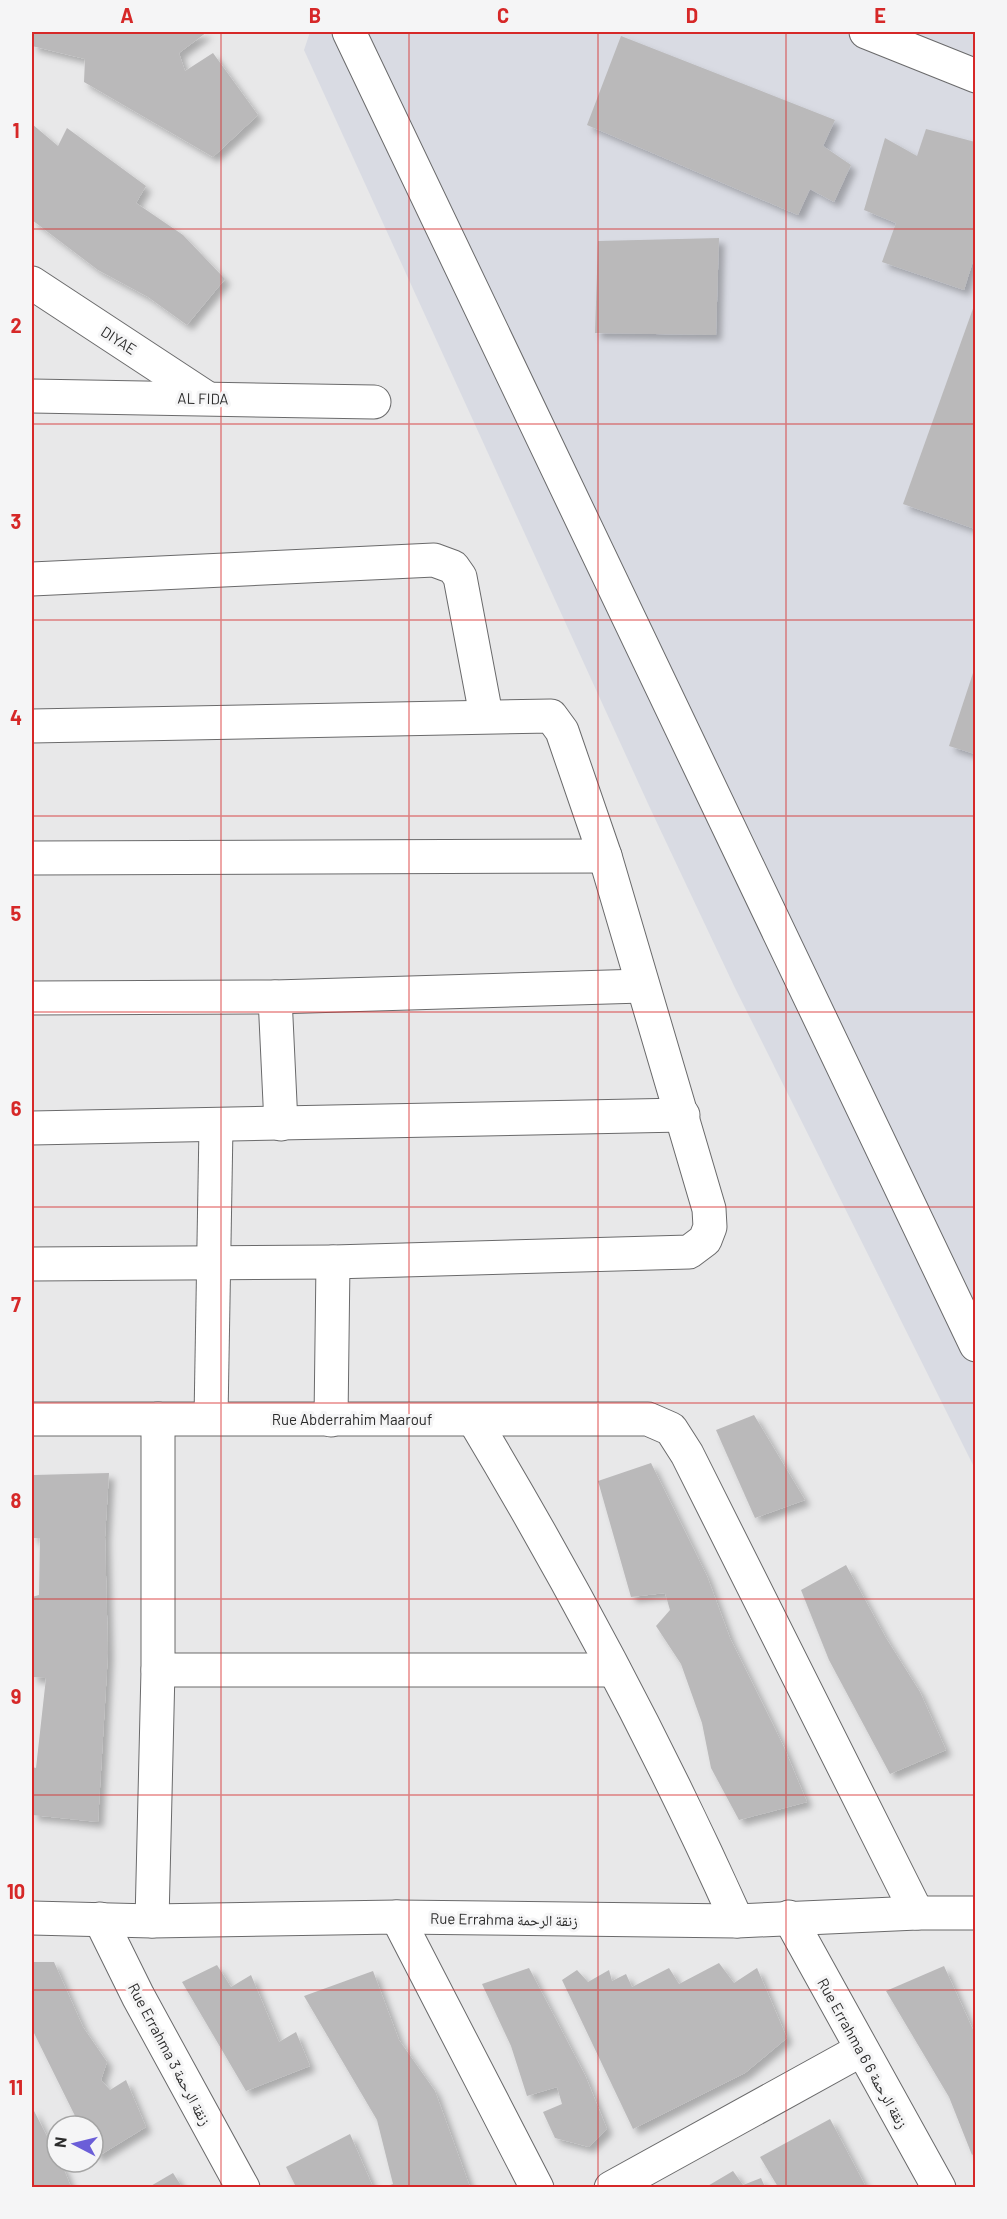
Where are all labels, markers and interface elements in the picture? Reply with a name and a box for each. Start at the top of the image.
text: A [120,3,134,27]
text: B [309,3,321,27]
text: C [497,3,509,27]
text: D [686,3,698,27]
text: E [874,3,886,27]
text: 1 [12,118,20,142]
text: 2 [10,313,22,337]
street label: DIYAE [98,322,140,358]
street label: AL FIDA [177,389,229,407]
text: 3 [11,509,21,533]
text: 4 [10,705,22,729]
text: 5 [11,901,22,925]
text: 6 [11,1096,22,1120]
text: 7 [11,1292,21,1316]
street label: Rue Abderrahim Maarouf [272,1410,432,1428]
text: 8 [11,1488,22,1512]
text: 9 [11,1684,21,1708]
text: 10 [7,1879,25,1903]
street label: Rue Errahma زنقة الرحمة [430,1909,578,1930]
street label: Rue Errahma 6 6 زنقة الرحمة [813,1975,912,2132]
street label: Rue Errahma 3 زنقة الرحمة [124,1980,215,2129]
text: 11 [9,2075,23,2099]
north arrow [45,2114,105,2174]
text: N [50,2136,70,2149]

